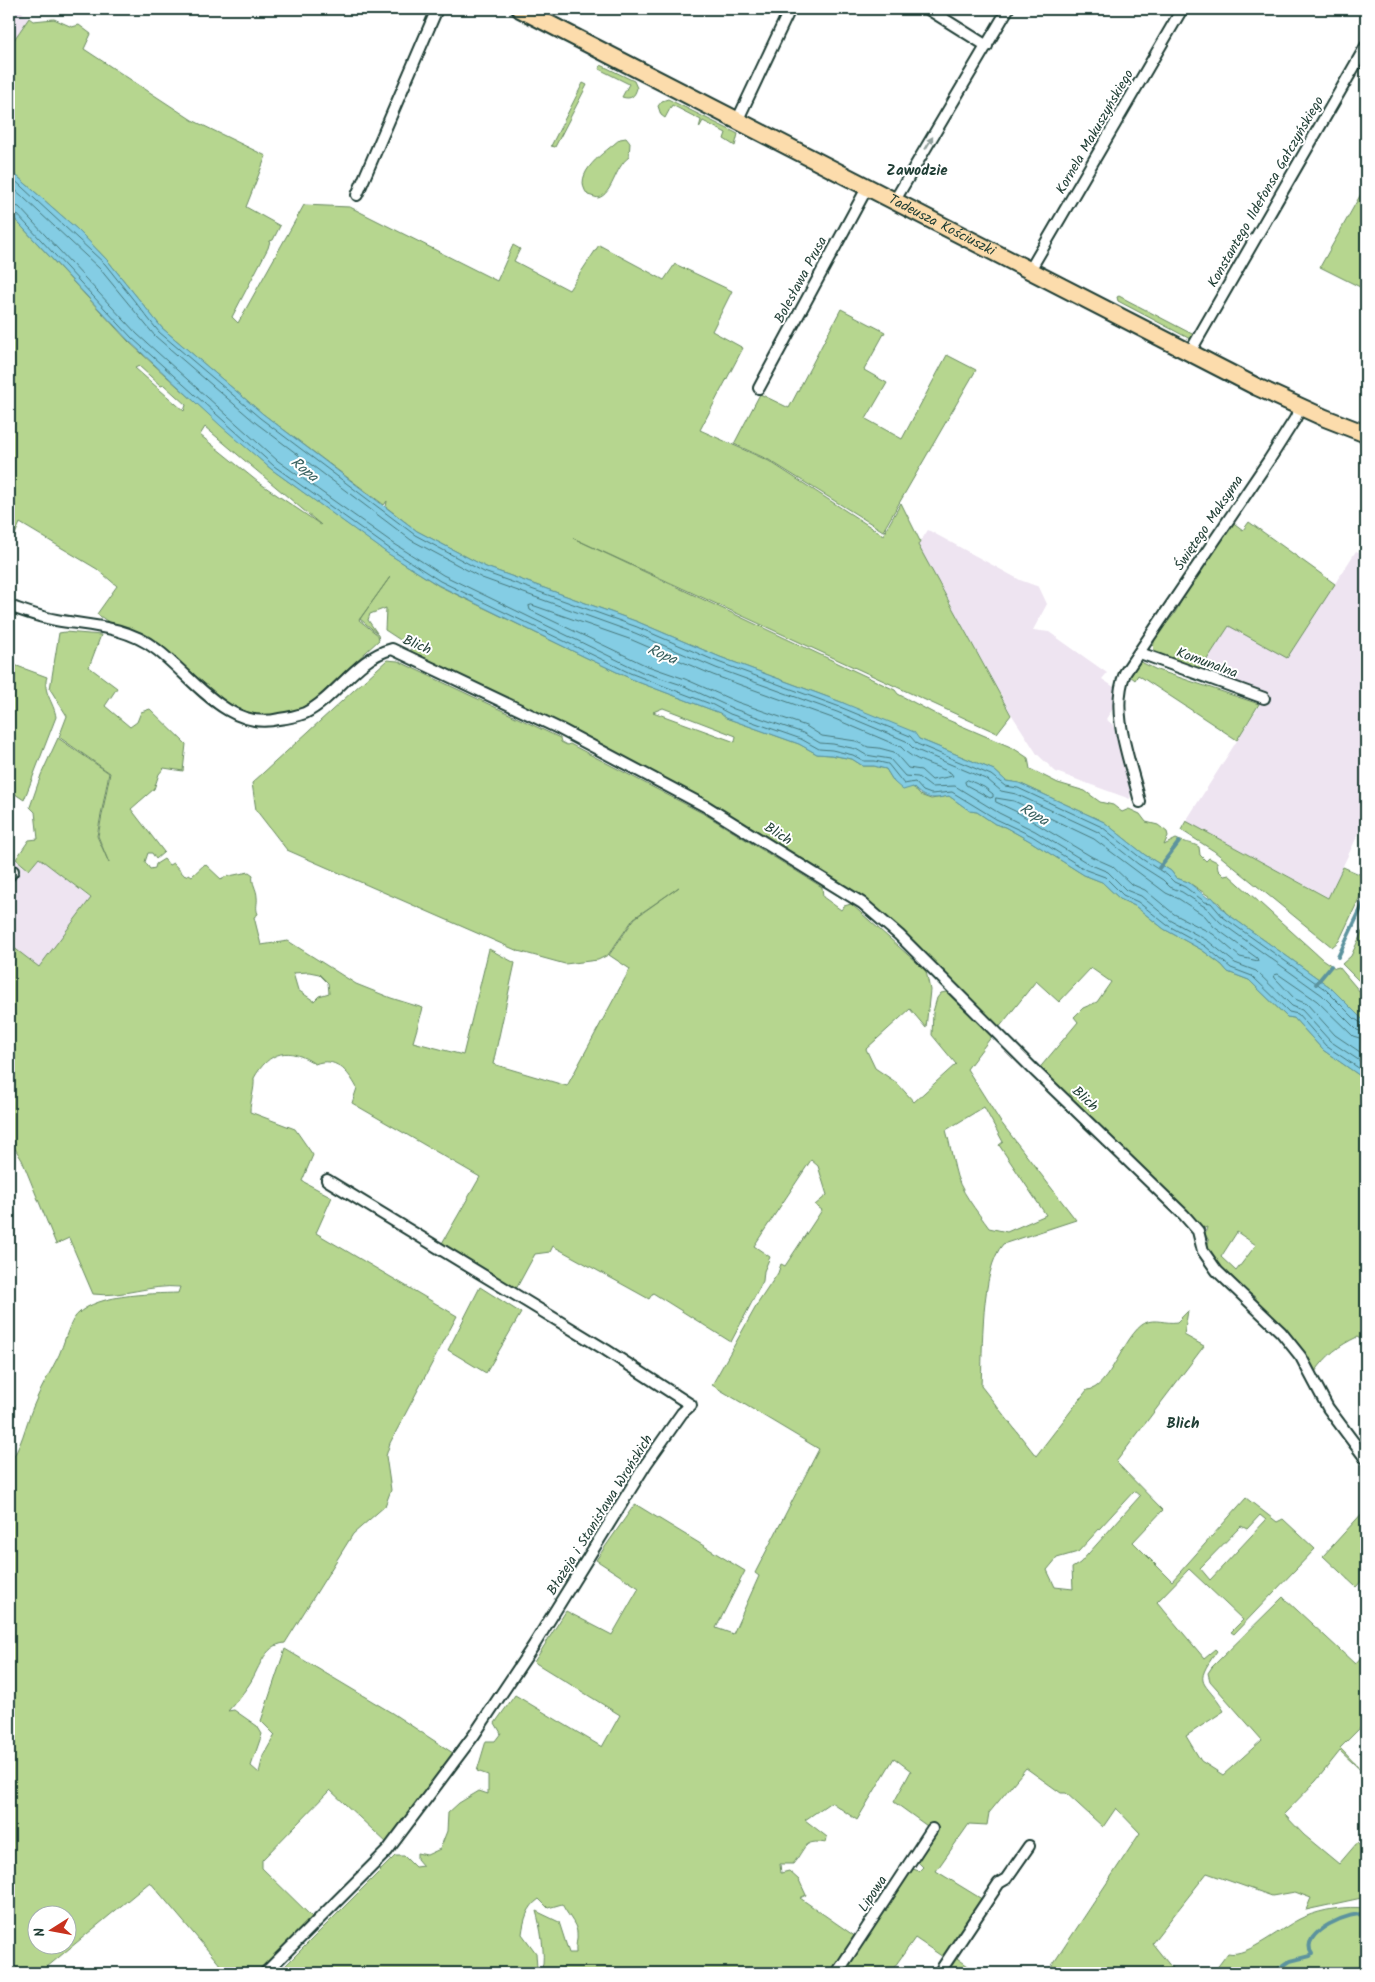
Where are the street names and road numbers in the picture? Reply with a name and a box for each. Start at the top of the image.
street label: Kornela Makuszyńskiego [1050,66,1140,198]
street label: Konstantego Ildefonsa Gałczyńskiego [1202,92,1330,292]
street label: Tadeusza Kościuszki [884,189,1000,262]
street label: Bolesława Prusa [769,233,833,327]
street label: Świętego Maksyma [1169,471,1249,575]
street label: Blich [399,629,435,661]
street label: Komunalna [1173,642,1241,684]
street label: Blich [760,817,796,851]
street label: Blich [1067,1081,1103,1117]
street label: Błażeja i Stanisława Wrońskich [541,1430,659,1600]
street label: Lipowa [853,1871,893,1917]

